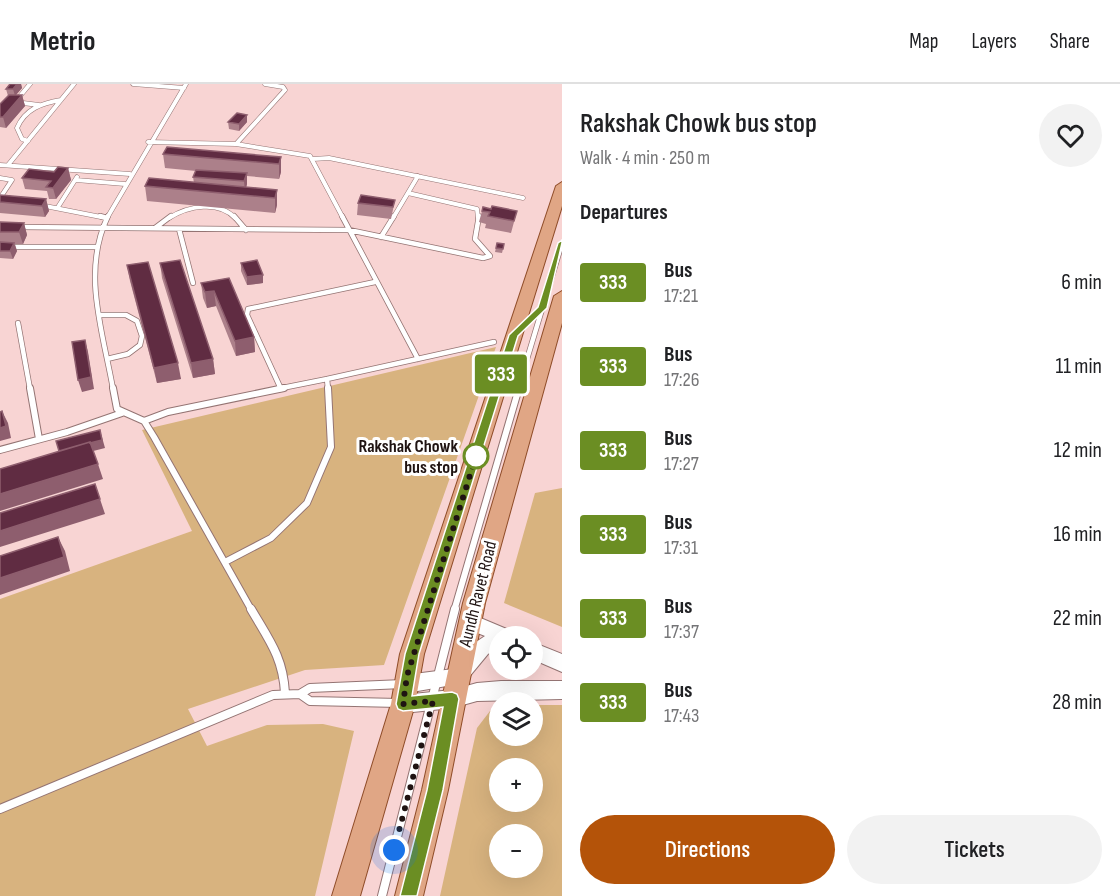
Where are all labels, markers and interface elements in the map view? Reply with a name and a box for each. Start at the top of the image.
text: Metrio [30,25,95,58]
text: Map [909,29,938,54]
text: Layers [971,29,1017,54]
text: Share [1050,29,1090,54]
button: heart [1039,104,1102,167]
text: Rakshak Chowk bus stop [580,107,817,140]
text: Walk · 4 min · 250 m [580,146,710,170]
text: Departures [580,199,668,226]
text: Bus [664,257,693,284]
text: 6 min [1061,269,1102,296]
text: 333 [599,270,627,295]
text: 17:21 [664,284,698,308]
text: Bus [664,341,693,368]
text: 11 min [1055,353,1102,380]
line badge: 333 [466,354,536,394]
text: 333 [599,354,627,379]
text: 333 [487,362,515,387]
text: 17:26 [664,368,700,392]
text: Bus [664,425,693,452]
place label: Rakshak Chowk bus stop [359,436,458,478]
text: 12 min [1054,437,1102,464]
text: 333 [599,438,627,463]
marker: Rakshak Chowk bus stop [463,443,489,469]
text: 17:27 [664,452,699,476]
text: Bus [664,509,693,536]
text: 16 min [1054,521,1102,548]
text: 333 [599,522,627,547]
text: 17:31 [664,536,698,560]
street label: Aundh Ravet Road [454,539,501,650]
text: Bus [664,593,693,620]
text: 22 min [1053,605,1102,632]
text: 333 [599,606,627,631]
text: 17:37 [664,620,699,644]
map controls [489,626,543,878]
button: locate [489,626,543,680]
text: Bus [664,677,693,704]
text: 28 min [1052,689,1102,716]
text: 333 [599,690,627,715]
button: layers [489,692,543,746]
text: 17:43 [664,704,699,728]
button: + [489,758,543,812]
button: Directions [580,815,835,884]
button: Tickets [847,815,1102,884]
button: − [489,824,543,878]
your location [379,835,409,865]

